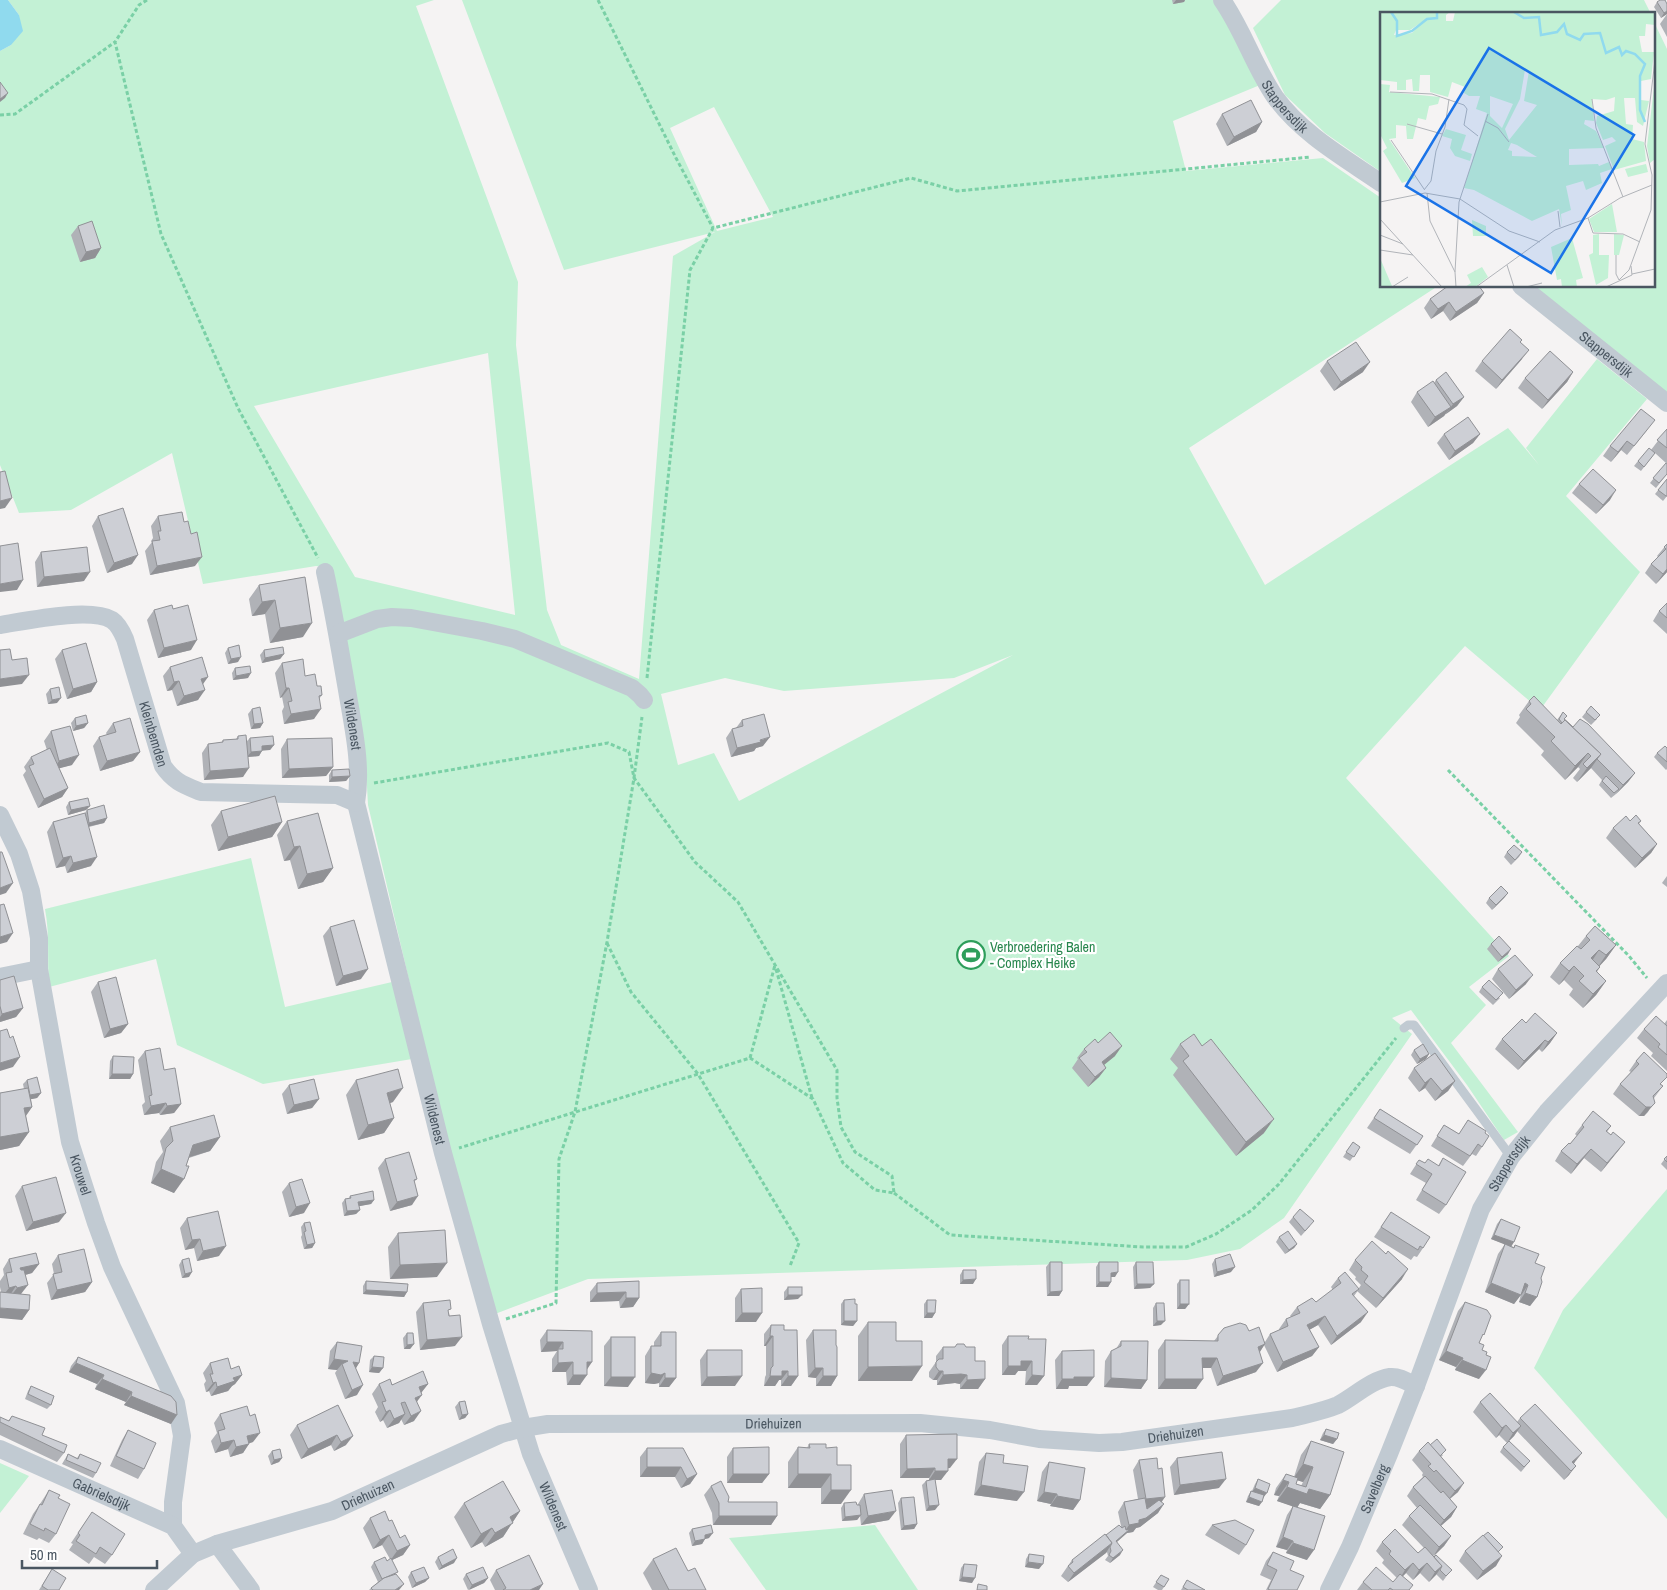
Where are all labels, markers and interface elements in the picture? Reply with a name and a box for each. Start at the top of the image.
inset map [1380,12,1654,288]
street label: Stappersdijk [1257,77,1312,137]
street label: Stappersdijk [1575,327,1637,381]
street label: Wildenest [340,698,365,751]
street label: Kleinbemden [135,699,172,769]
place label: Verbroedering Balen - Complex Heike [990,938,1095,972]
sports icon: Verbroedering Balen - Complex Heike [956,940,986,970]
street label: Wildenest [420,1092,450,1146]
street label: Stappersdijk [1484,1131,1534,1195]
street label: Krouwel [66,1152,95,1197]
street label: Driehuizen [745,1414,802,1432]
street label: Driehuizen [1146,1422,1205,1447]
street label: Savelberg [1356,1461,1393,1516]
street label: Gabrielsdijk [70,1473,133,1515]
street label: Driehuizen [338,1475,397,1515]
street label: Wildenest [535,1479,572,1533]
scale bar [22,1538,158,1570]
text: 50 m [30,1544,57,1565]

